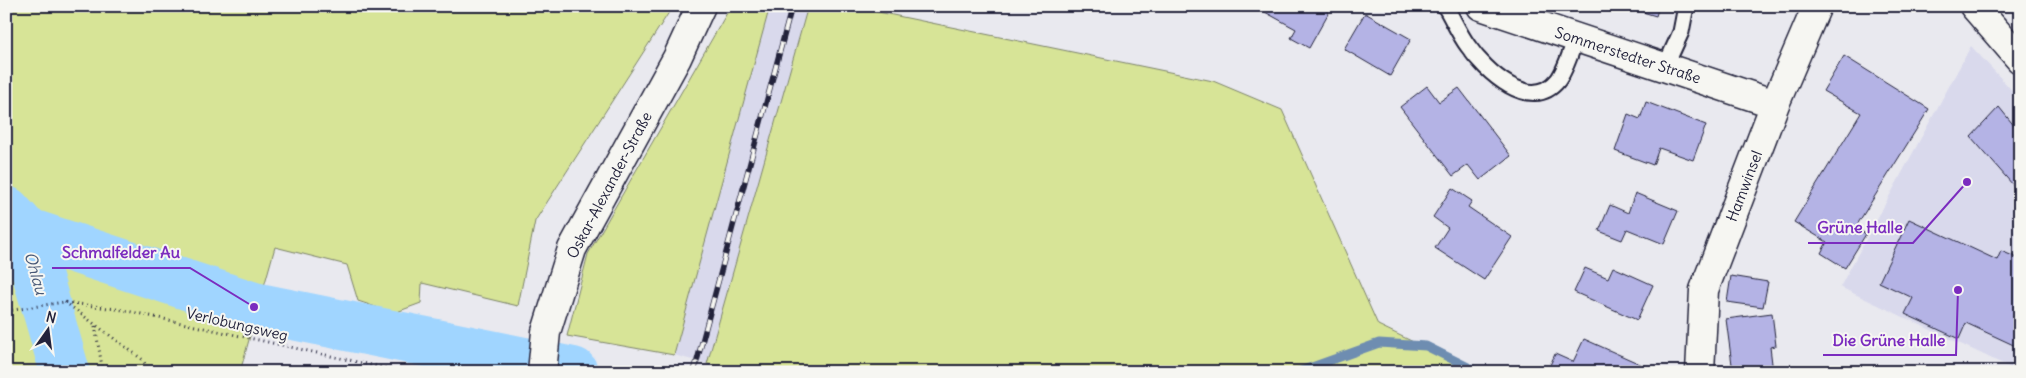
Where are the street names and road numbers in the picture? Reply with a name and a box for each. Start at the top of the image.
street label: Sommerstedter Straße [1553,22,1703,88]
street label: Oskar-Alexander-Straße [562,108,656,262]
street label: Hamwinsel [1722,148,1766,224]
street label: Verlobungsweg [184,303,290,345]

